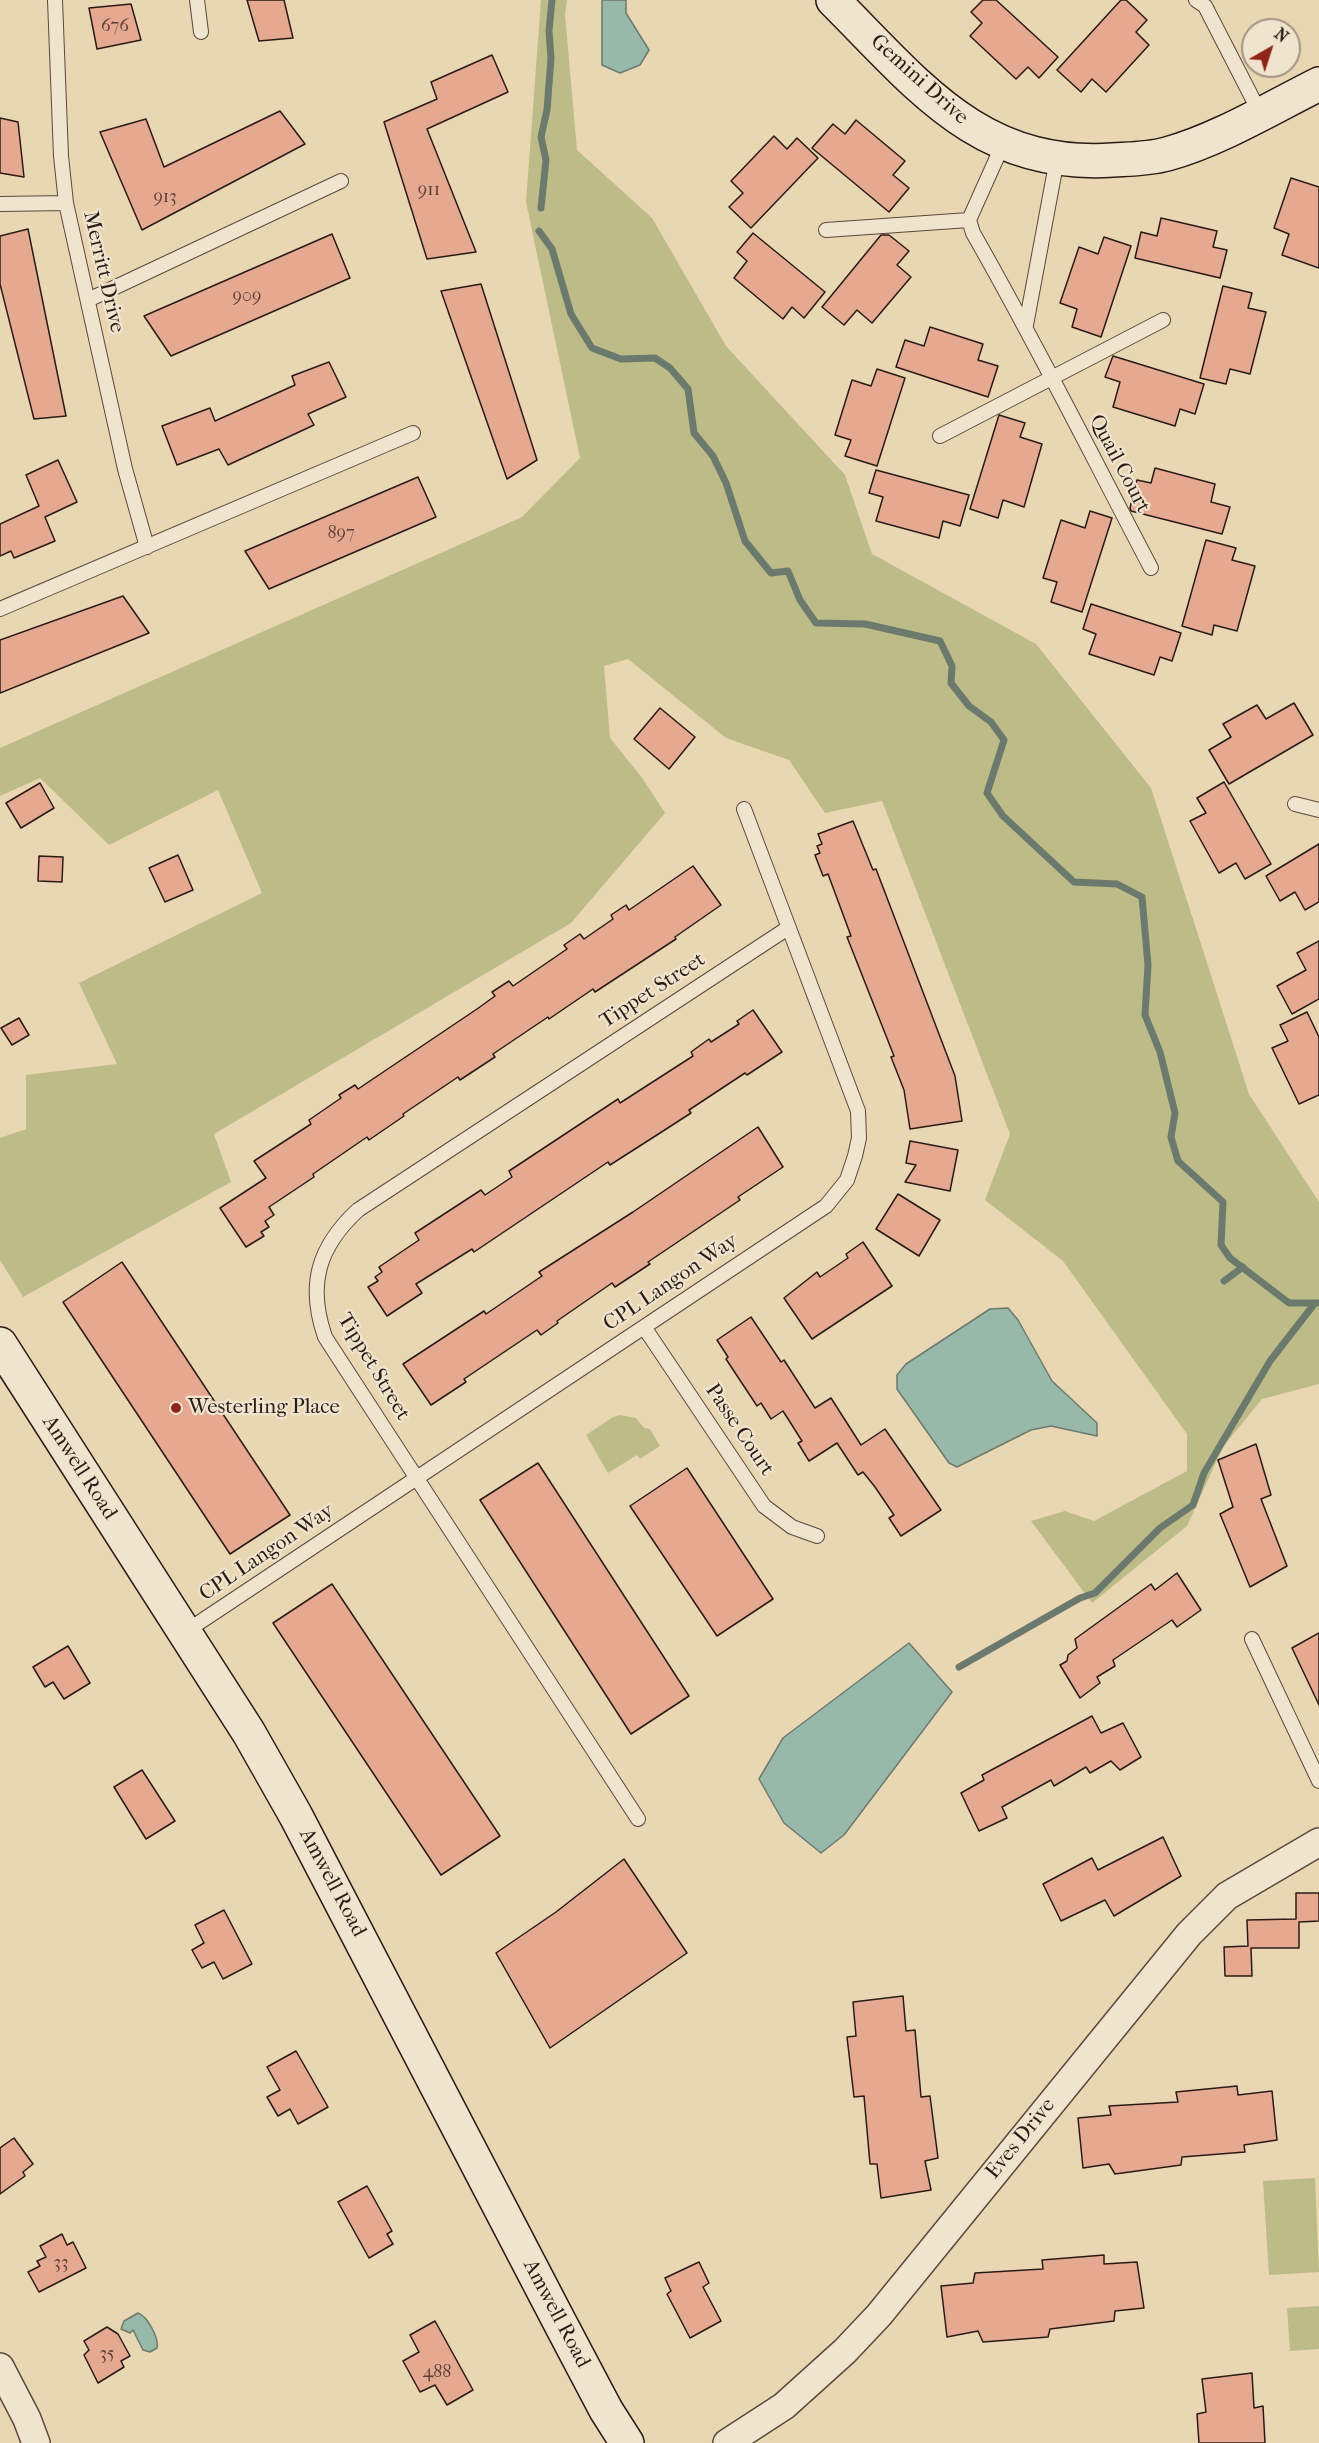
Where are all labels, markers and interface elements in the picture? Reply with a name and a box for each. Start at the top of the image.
house number: 676 [101,16,129,38]
north arrow [1241,18,1301,78]
text: N [1271,24,1292,46]
street label: Gemini Drive [865,29,973,131]
house number: 911 [418,180,440,202]
house number: 913 [153,187,177,209]
street label: Merritt Drive [77,209,129,335]
house number: 909 [233,286,261,308]
street label: Quail Court [1083,411,1155,517]
house number: 897 [327,523,355,545]
street label: Tippet Street [596,948,710,1034]
street label: CPL Langon Way [599,1229,743,1337]
street label: Tippet Street [331,1309,415,1425]
street label: Passe Court [699,1379,779,1481]
place label: Westerling Place [188,1395,340,1421]
marker: Westerling Place [169,1401,183,1415]
street label: Amwell Road [36,1411,122,1525]
street label: CPL Langon Way [195,1499,339,1607]
street label: Amwell Road [293,1825,371,1941]
street label: Eves Drive [981,2094,1061,2184]
house number: 33 [54,2253,68,2275]
street label: Amwell Road [517,2256,595,2372]
house number: 35 [99,2344,115,2366]
house number: 488 [423,2362,451,2384]

